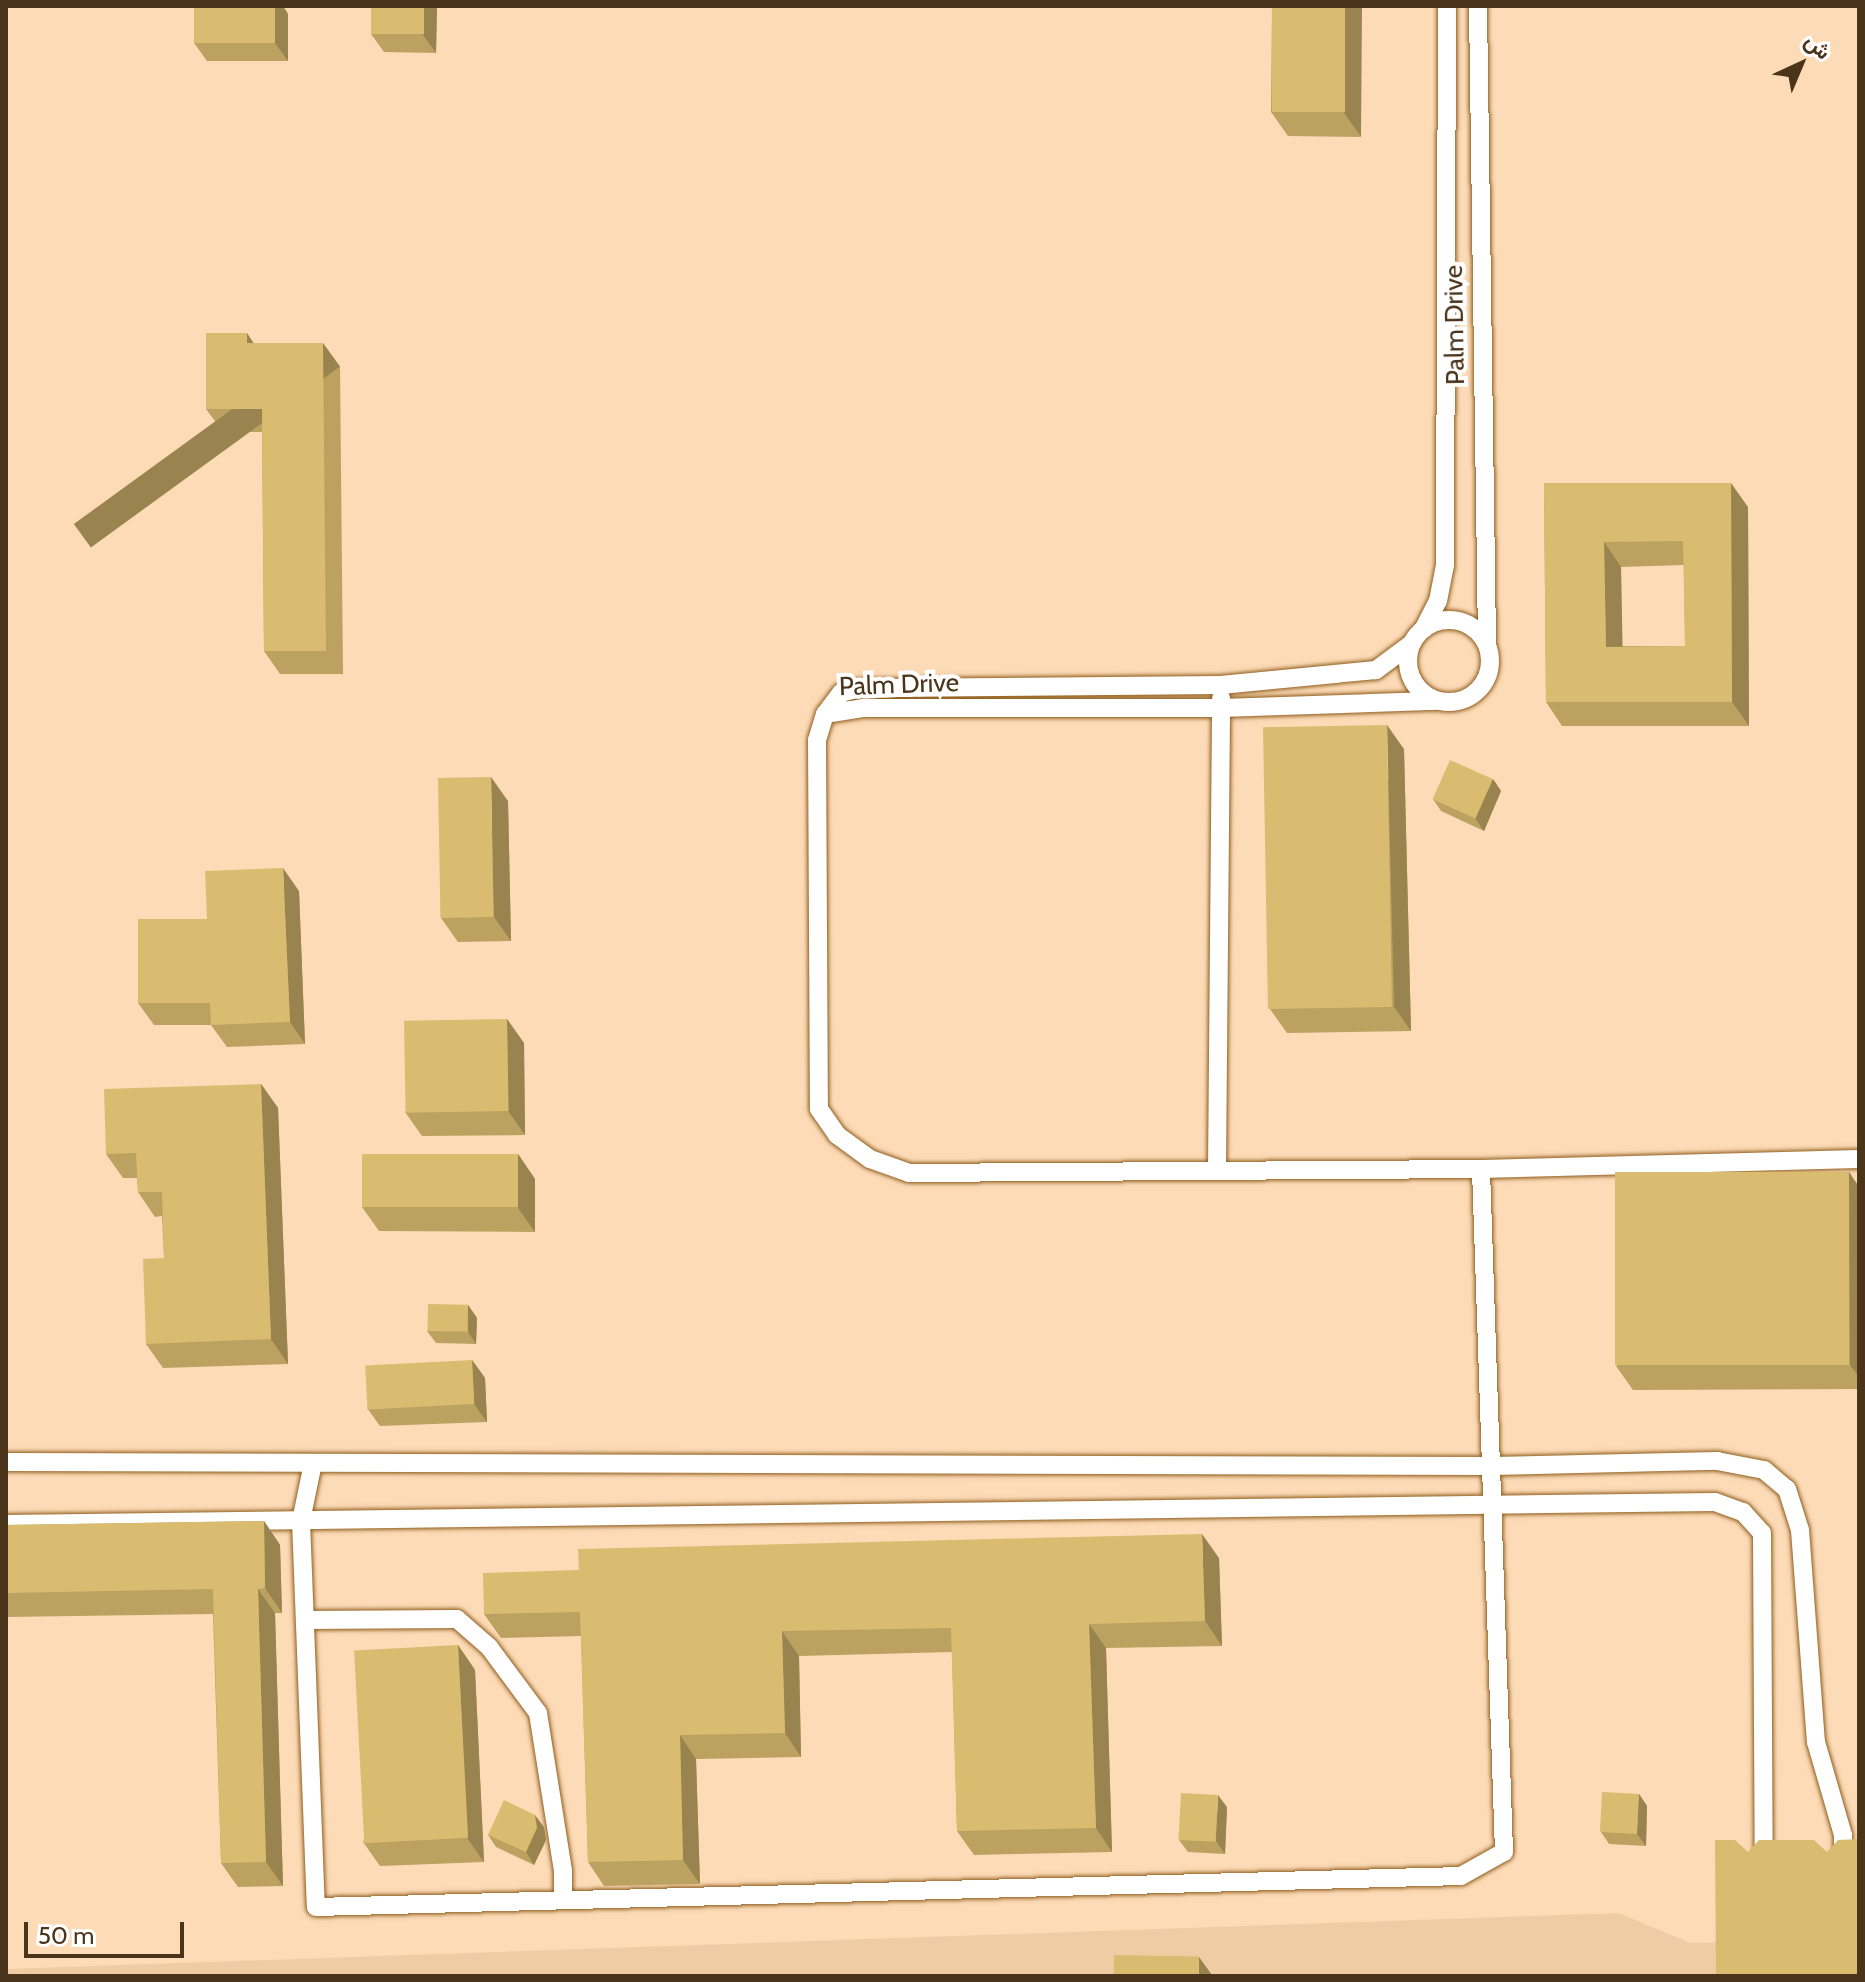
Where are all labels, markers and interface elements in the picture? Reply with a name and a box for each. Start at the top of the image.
north arrow [1761,24,1841,104]
text: ش [1799,27,1837,65]
street label: Palm Drive [1438,265,1472,385]
street label: Palm Drive [838,667,960,703]
scale bar [28,1906,188,1956]
text: 50 m [38,1921,94,1950]

